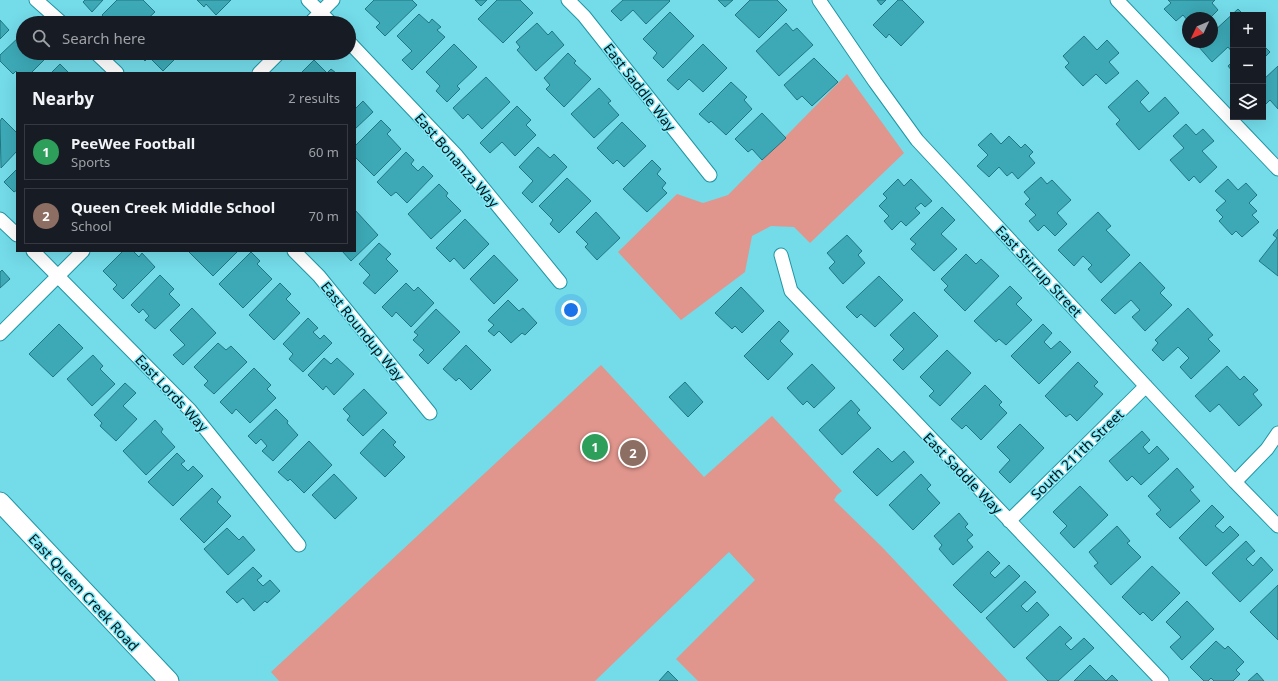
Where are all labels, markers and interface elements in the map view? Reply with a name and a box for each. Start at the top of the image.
north arrow [1182,12,1218,48]
map controls [1230,12,1266,120]
button: + [1230,12,1266,48]
search box [16,16,356,60]
icon: search [30,27,52,49]
text: Search here [62,28,145,48]
street label: East Saddle Way [600,39,681,136]
button: − [1230,48,1266,84]
button: layers [1230,84,1266,120]
text: Nearby [32,87,94,110]
text: 2 results [288,89,340,107]
street label: East Bonanza Way [411,109,504,212]
text: PeeWee Football [71,133,195,153]
text: 1 [42,143,50,161]
text: 60 m [309,143,339,161]
text: Sports [71,153,110,171]
text: Queen Creek Middle School [71,197,275,217]
text: 2 [42,207,50,225]
text: 70 m [309,207,339,225]
text: School [71,217,112,235]
street label: East Stirrup Street [991,221,1087,321]
street label: East Roundup Way [317,277,410,385]
your location [561,300,581,320]
street label: East Lords Way [131,350,213,436]
street label: South 211th Street [1026,405,1128,503]
street label: East Saddle Way [919,428,1007,519]
pin: 1 [582,432,608,462]
pin: 2 [620,438,646,468]
street label: East Queen Creek Road [25,529,143,655]

